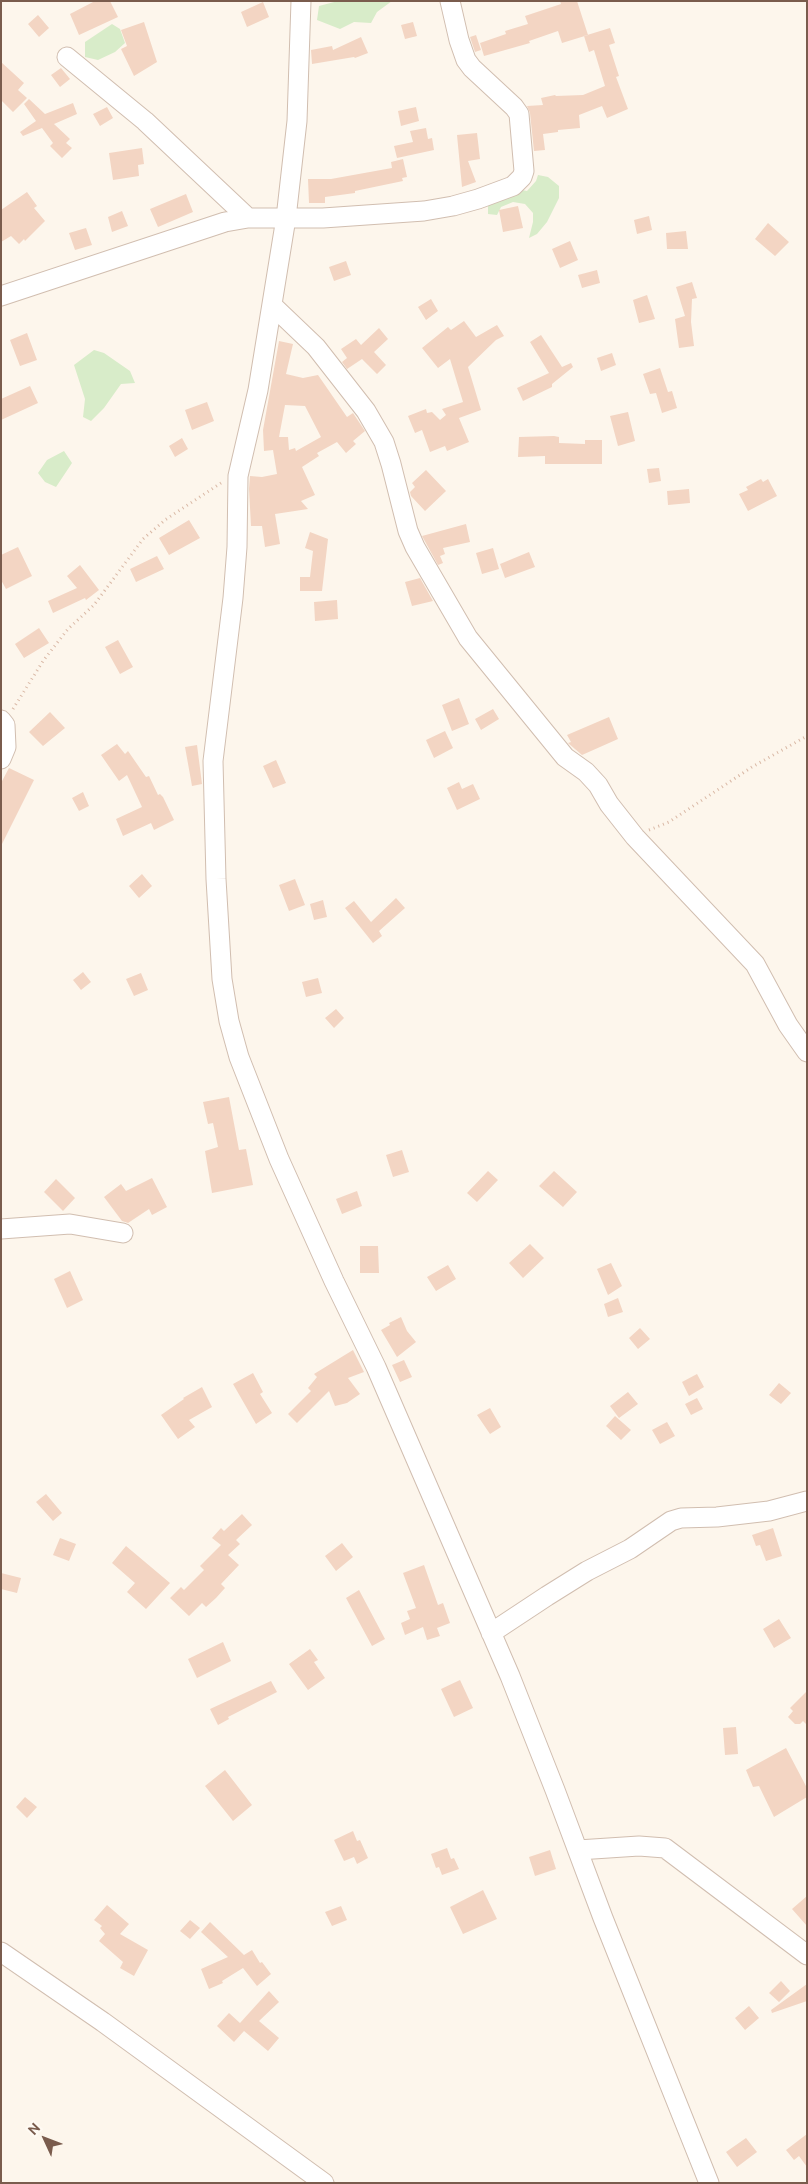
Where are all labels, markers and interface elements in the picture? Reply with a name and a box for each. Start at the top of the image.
north arrow [20,2114,70,2164]
text: N [25,2119,43,2138]

